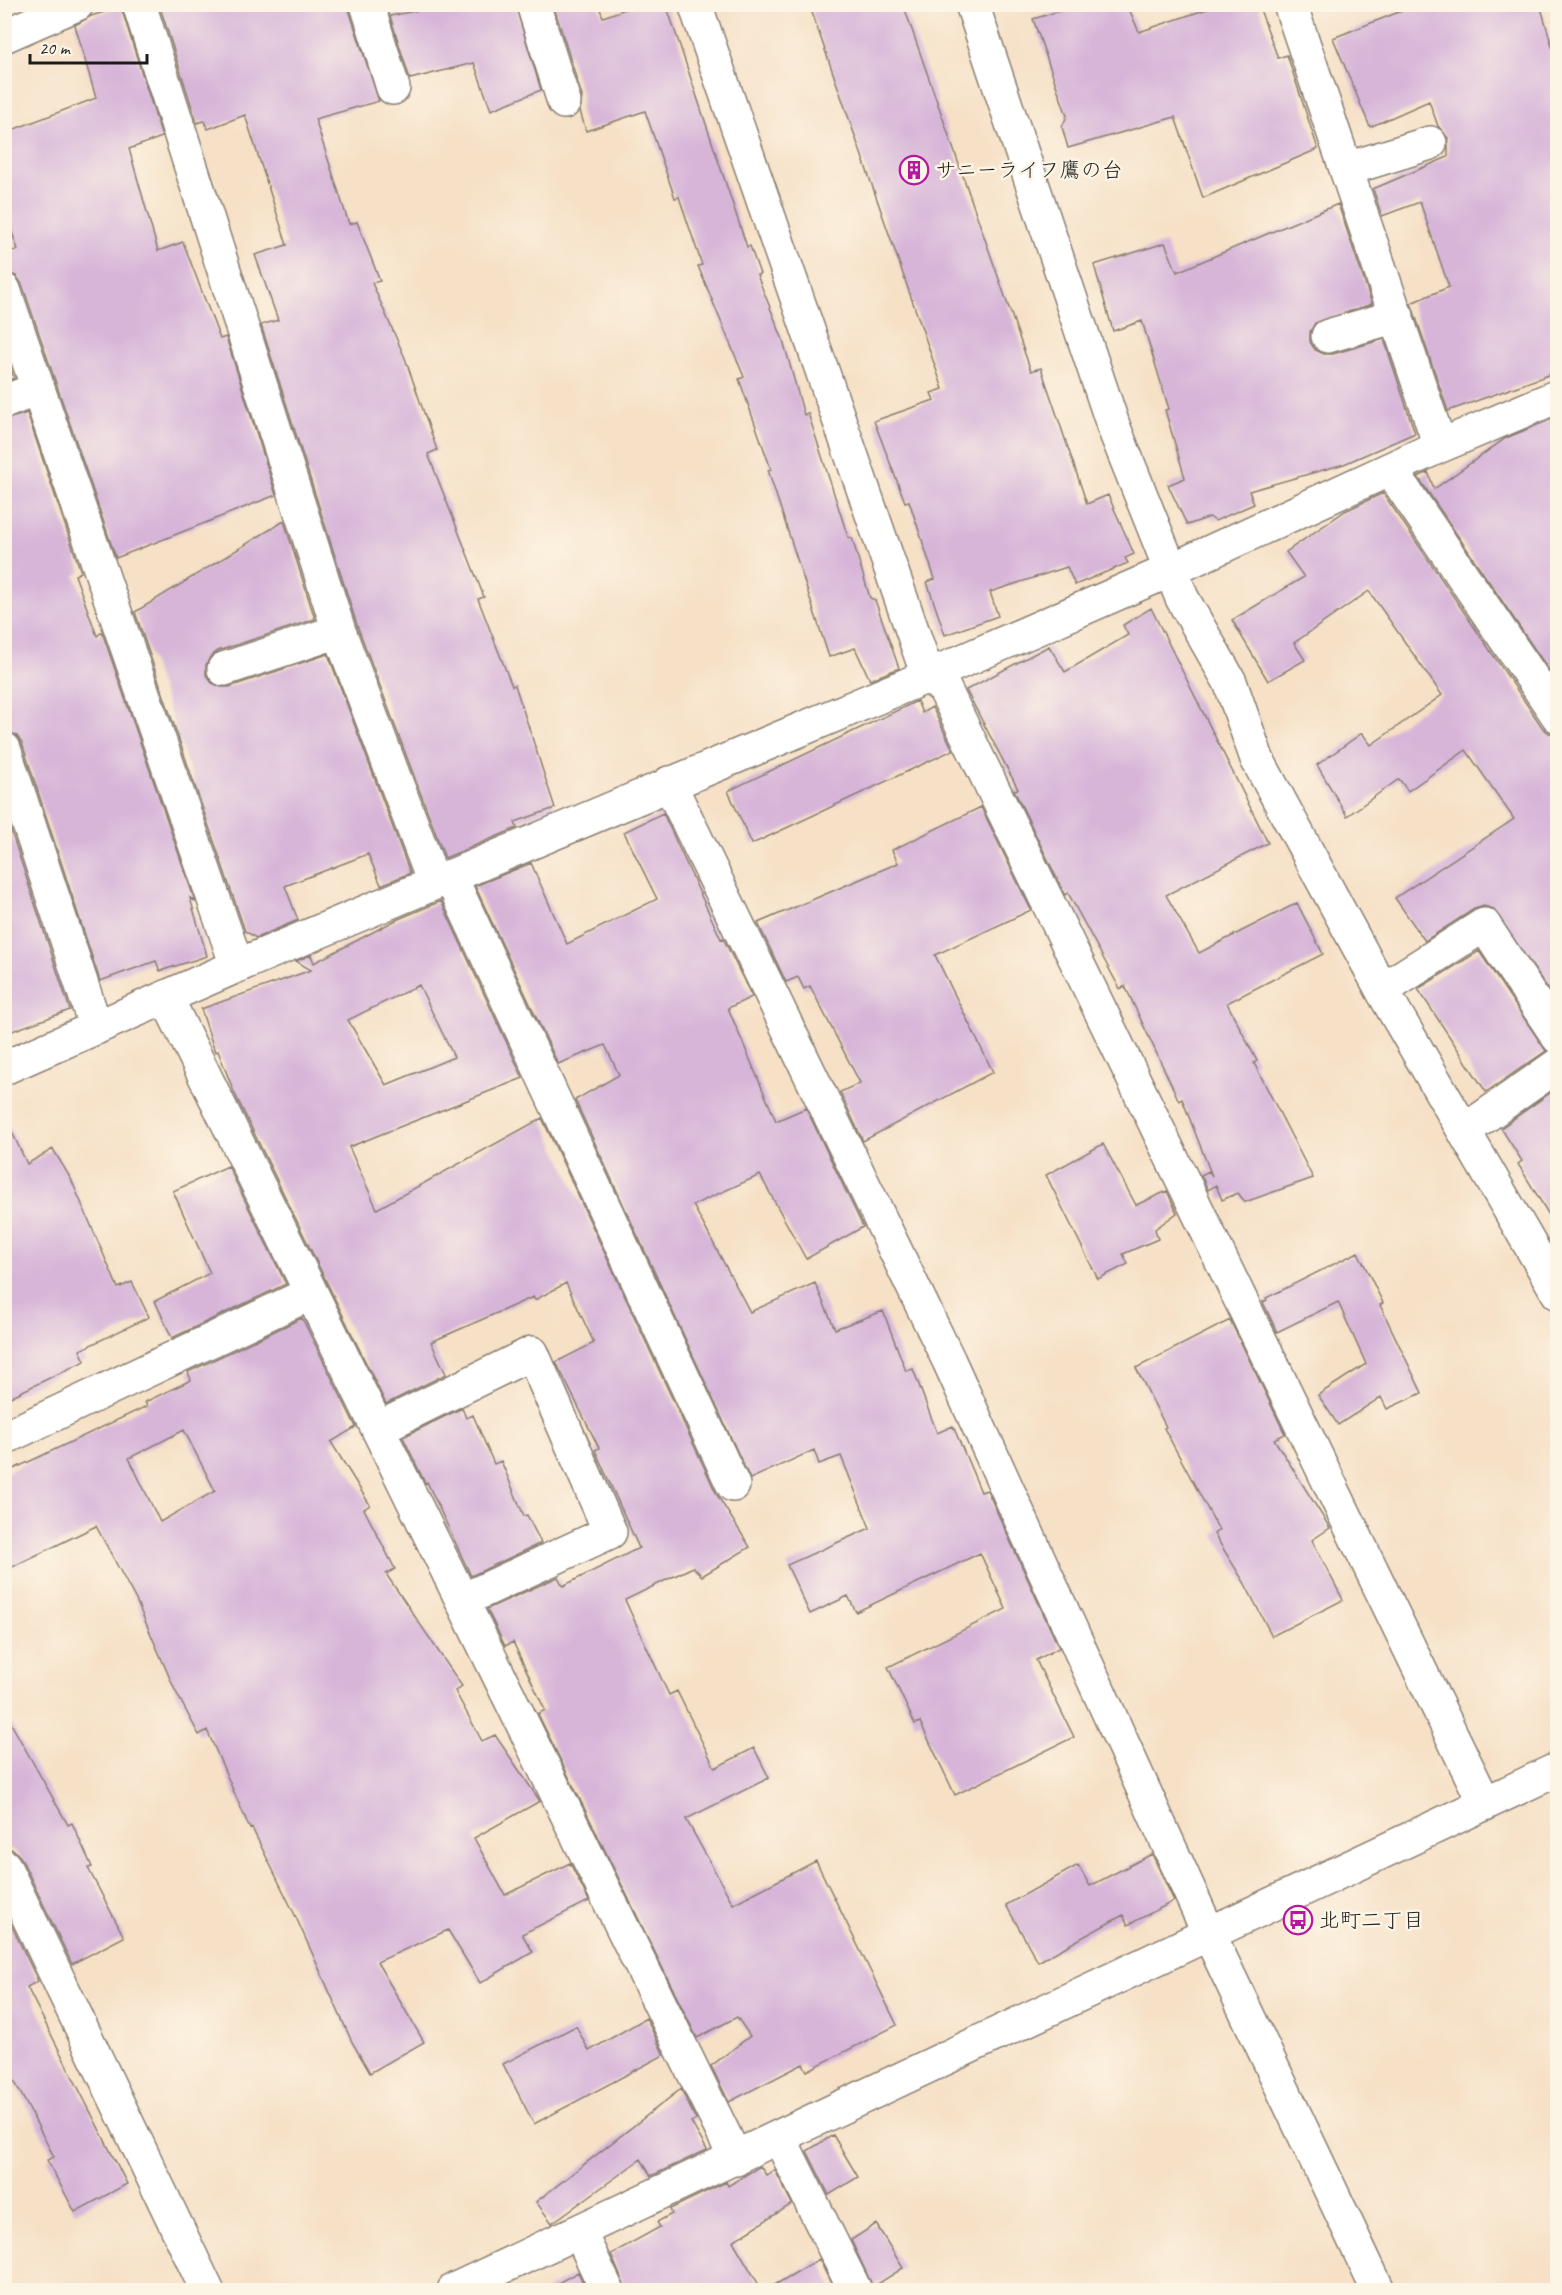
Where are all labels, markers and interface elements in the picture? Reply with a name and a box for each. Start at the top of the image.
scale bar [30,27,147,65]
text: 20 m [39,37,72,59]
building icon: サニーライフ鷹の台 [898,154,930,186]
place label: サニーライフ鷹の台 [935,157,1123,183]
bus stop icon: 北町二丁目 [1282,1904,1314,1936]
place label: 北町二丁目 [1319,1907,1424,1933]

